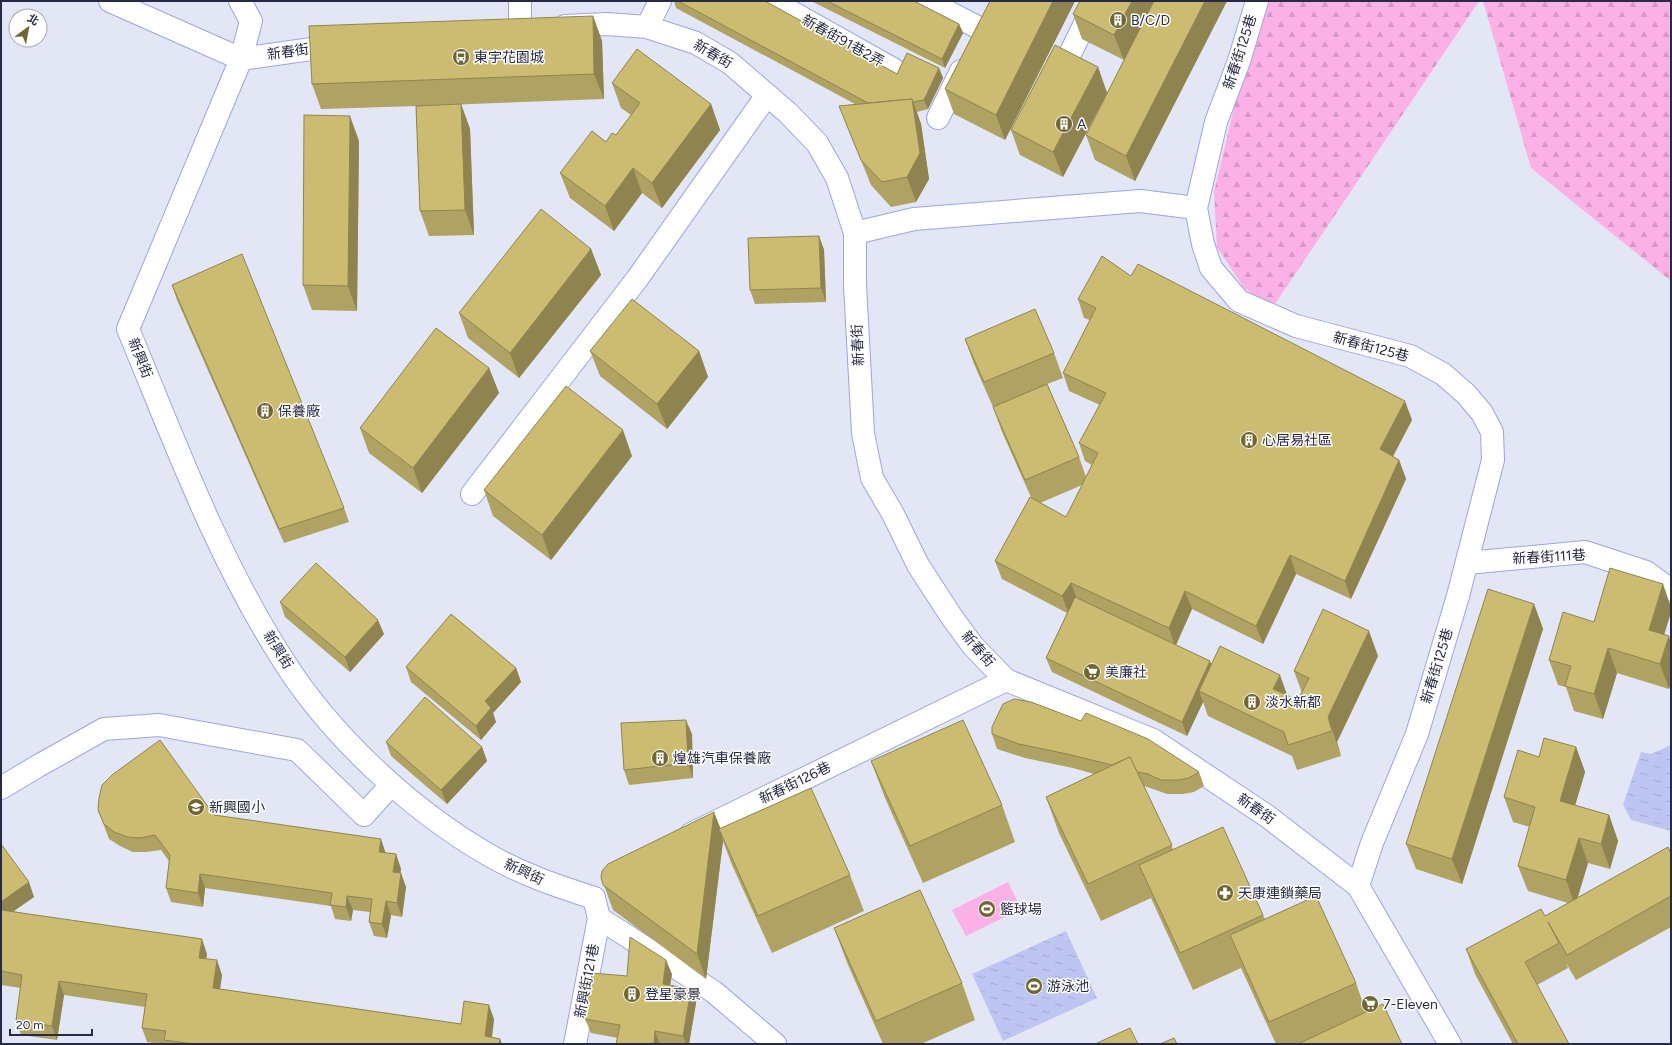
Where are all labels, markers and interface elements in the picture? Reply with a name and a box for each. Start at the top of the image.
north arrow [8,8,48,48]
building icon: B/C/D [1108,10,1128,30]
street label: 新春街91巷2弄 [799,11,887,71]
text: 北 [25,12,41,28]
place label: B/C/D [1131,12,1170,29]
street label: 新春街125巷 [1220,12,1260,92]
street label: 新春街 [691,36,735,72]
street label: 新春街 [266,41,310,63]
bus stop icon: 東宇花園城 [451,47,471,67]
place label: 東宇花園城 [474,49,544,66]
building icon: A [1054,114,1074,134]
place label: A [1077,116,1087,133]
street label: 新春街 [848,324,868,366]
street label: 新春街125巷 [1331,329,1411,365]
street label: 新興街 [124,335,156,381]
building icon: 保養廠 [255,401,275,421]
place label: 保養廠 [278,403,320,420]
building icon: 心居易社區 [1239,430,1259,450]
place label: 心居易社區 [1262,432,1332,449]
street label: 新春街111巷 [1512,547,1586,567]
street label: 新春街125巷 [1418,626,1456,706]
street label: 新興街 [260,628,296,672]
street label: 新春街 [958,628,998,670]
supermarket icon: 美廉社 [1082,662,1102,682]
place label: 美廉社 [1105,664,1147,681]
building icon: 淡水新都 [1242,692,1262,712]
place label: 淡水新都 [1265,694,1321,711]
building icon: 煌雄汽車保養廠 [650,748,670,768]
place label: 煌雄汽車保養廠 [673,750,771,767]
street label: 新春街126巷 [756,758,834,808]
street label: 新春街 [1234,790,1278,828]
school or university icon: 新興國小 [186,797,206,817]
place label: 新興國小 [209,799,265,816]
street label: 新興街 [501,855,547,889]
pharmacy icon: 天康連鎖藥局 [1215,883,1235,903]
place label: 天康連鎖藥局 [1238,885,1322,902]
sports icon: 籃球場 [977,899,997,919]
place label: 籃球場 [1000,901,1042,918]
street label: 新興街121巷 [571,942,603,1020]
sports icon: 游泳池 [1024,976,1044,996]
place label: 游泳池 [1047,978,1089,995]
building icon: 登星豪景 [622,984,642,1004]
place label: 登星豪景 [645,986,701,1003]
supermarket icon: 7-Eleven [1360,994,1380,1014]
place label: 7-Eleven [1383,996,1438,1013]
scale bar [10,1011,92,1037]
text: 20 m [16,1018,44,1032]

